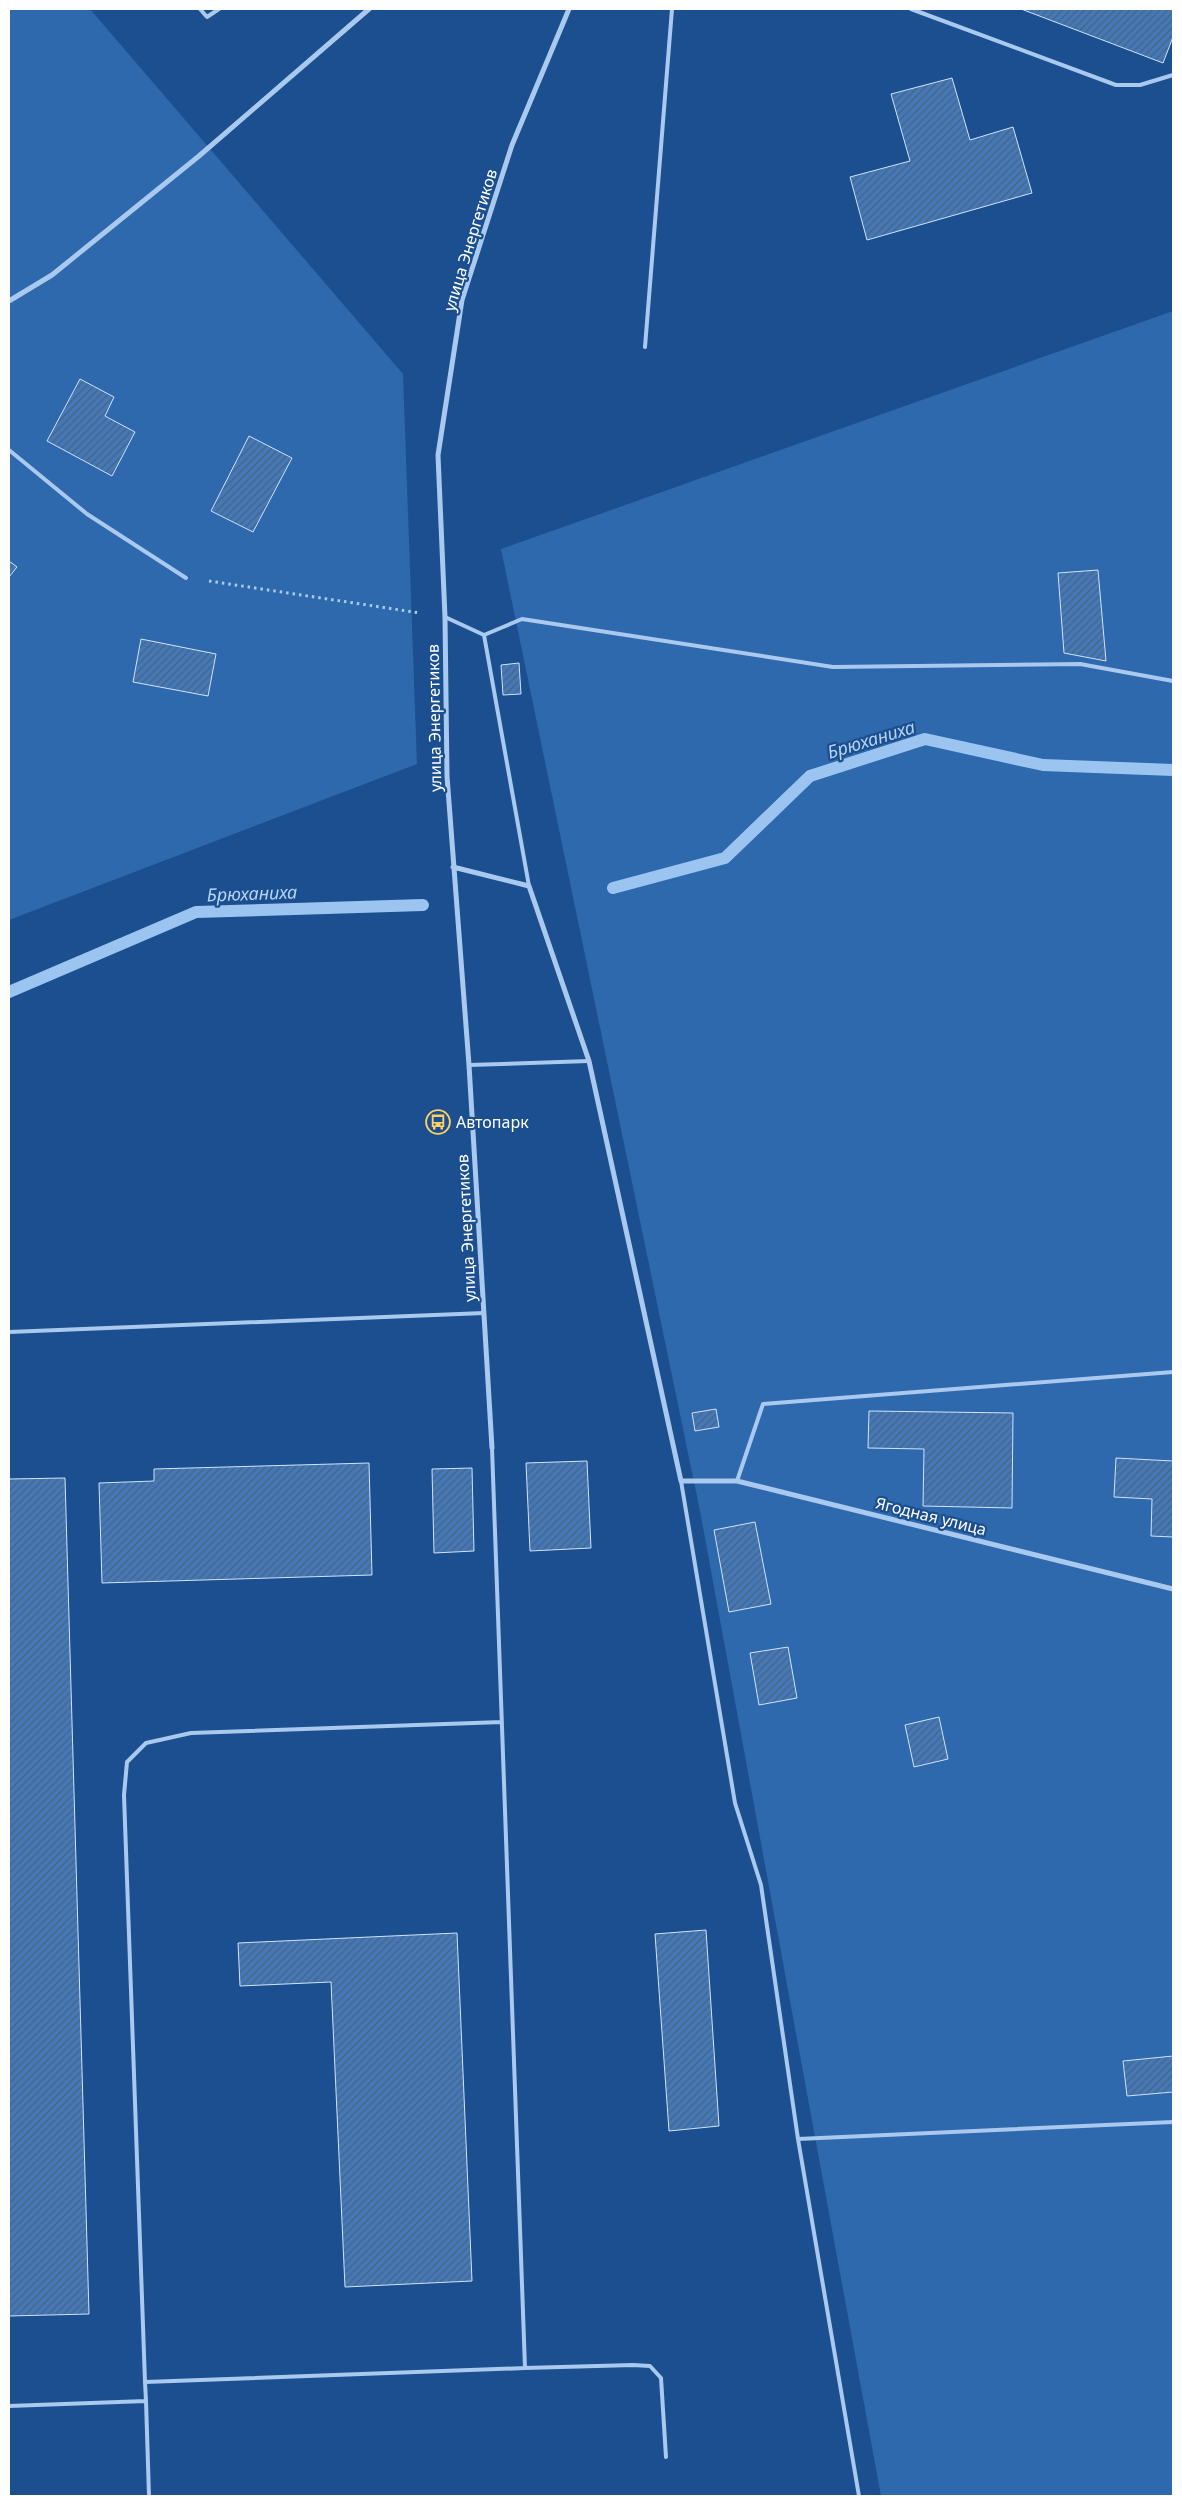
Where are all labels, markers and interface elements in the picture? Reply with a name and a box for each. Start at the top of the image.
street label: улица Энергетиков [438,166,502,314]
street label: улица Энергетиков [422,644,446,792]
water label: Брюханиха [824,714,918,764]
water label: Брюханиха [206,879,298,907]
bus stop icon: Автопарк [425,1109,451,1135]
place label: Автопарк [456,1111,529,1133]
street label: улица Энергетиков [451,1154,481,1302]
street label: Ягодная улица [873,1492,989,1540]

